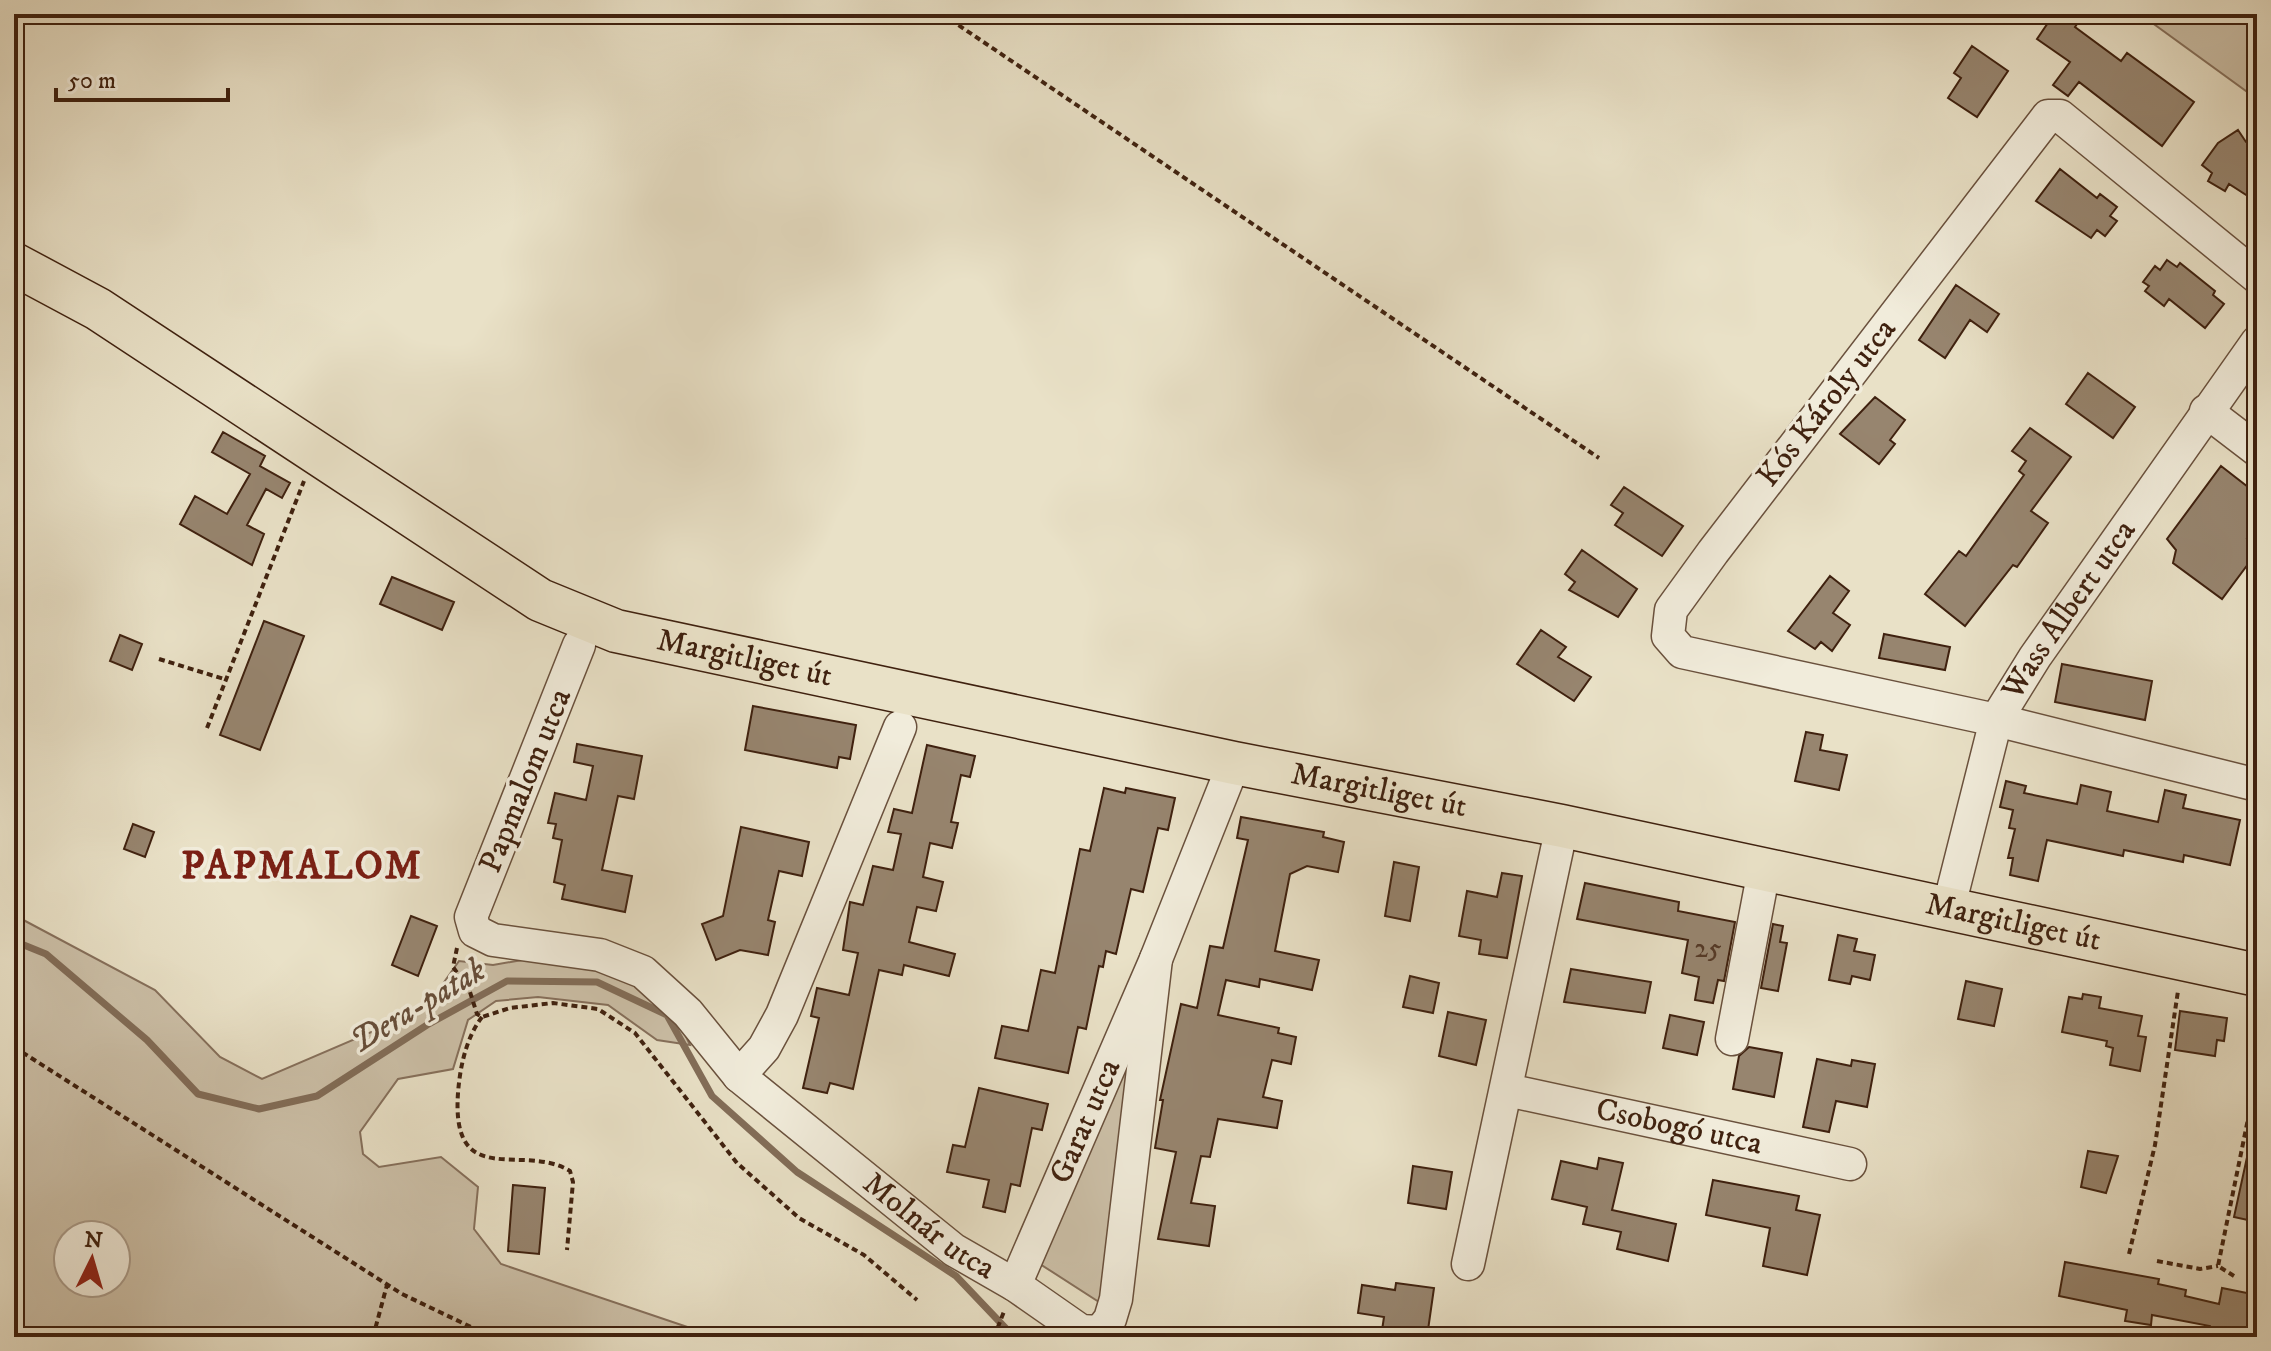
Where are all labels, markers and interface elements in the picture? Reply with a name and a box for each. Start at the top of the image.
scale bar [56,52,228,102]
text: 50 m [68,66,116,96]
street label: Kós Károly utca [1749,310,1906,495]
street label: Wass Albert utca [1993,512,2145,708]
street label: Margitliget út [653,620,836,697]
street label: Papmalom utca [471,683,581,879]
street label: Margitliget út [1288,754,1470,827]
district label: PAPMALOM [181,842,423,892]
street label: Margitliget út [1922,885,2105,961]
house number: 25 [1694,931,1722,966]
water label: Dera-patak [343,949,494,1063]
street label: Garat utca [1041,1053,1130,1190]
street label: Csobogó utca [1592,1090,1766,1165]
street label: Molnár utca [854,1164,1002,1289]
north arrow [52,1219,132,1299]
text: N [83,1226,104,1255]

